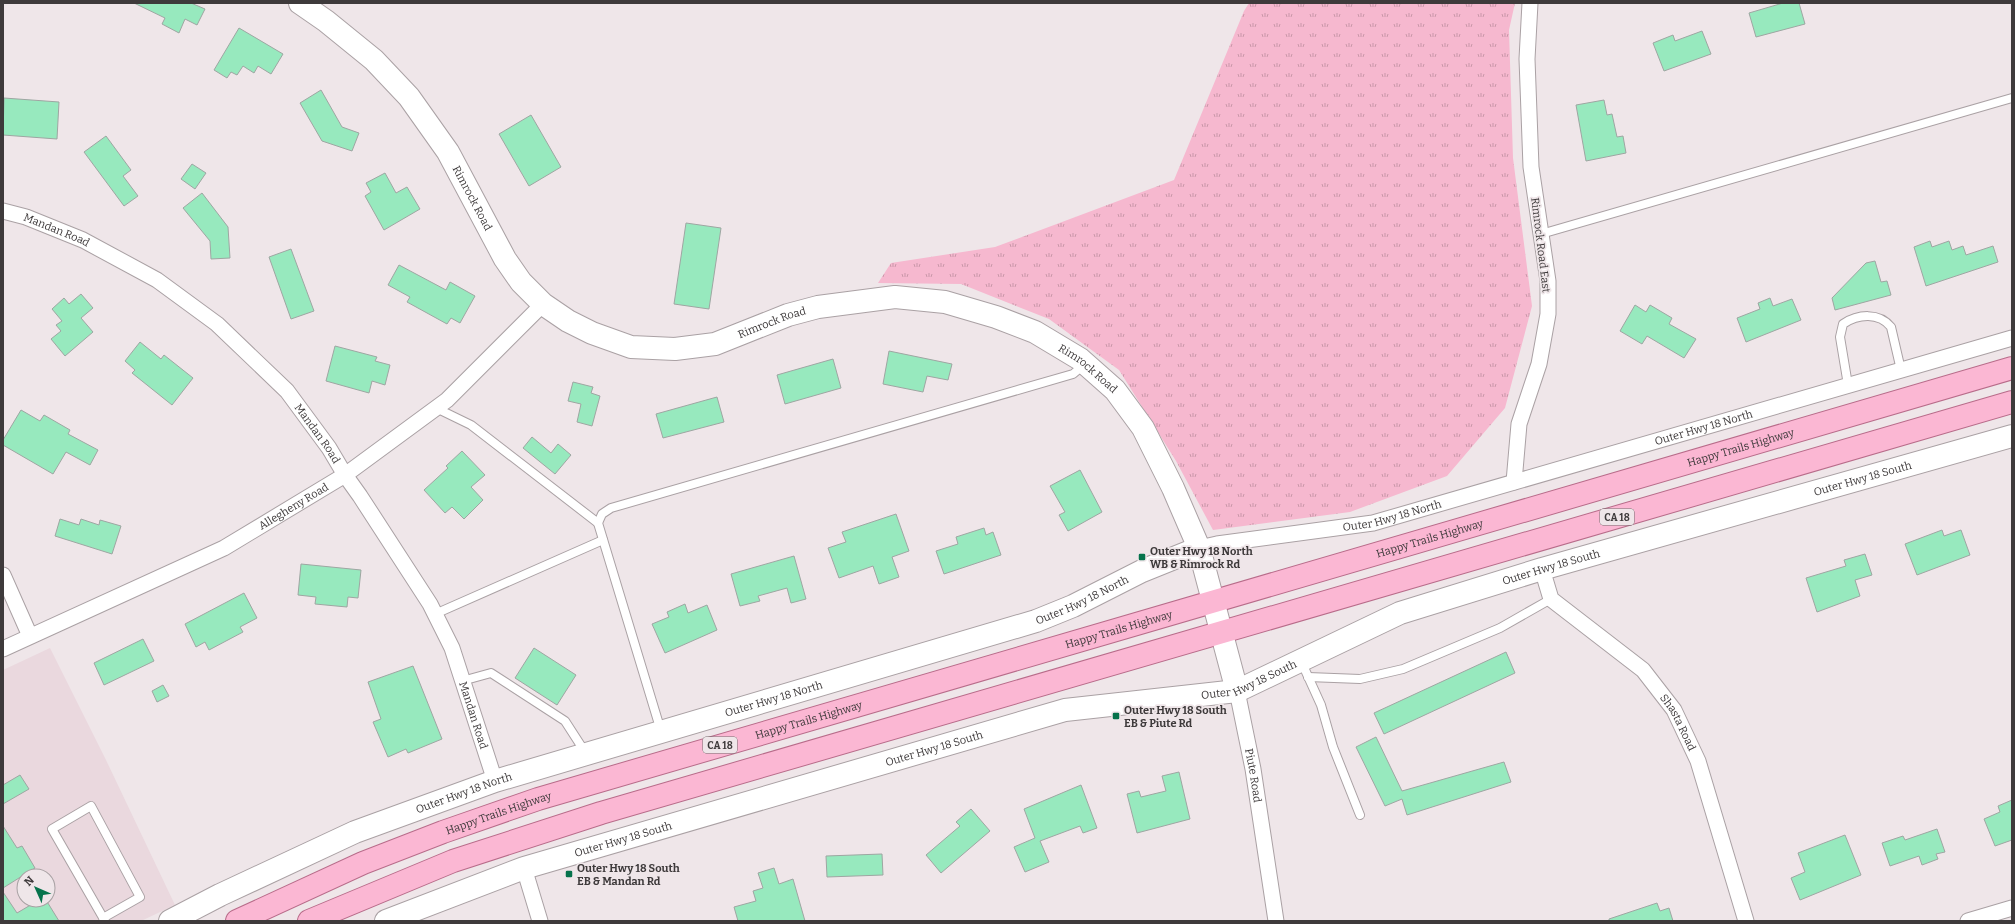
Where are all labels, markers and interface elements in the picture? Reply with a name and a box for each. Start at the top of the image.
street label: Rimrock Road [450,164,495,233]
street label: Rimrock Road East [1528,197,1553,293]
street label: Mandan Road [22,211,92,250]
street label: Rimrock Road [736,304,808,341]
street label: Rimrock Road [1056,342,1120,396]
street label: Mandan Road [292,401,343,466]
street label: Outer Hwy 18 North [1653,407,1754,448]
street label: Happy Trails Highway [1686,426,1796,470]
street label: Outer Hwy 18 South [1812,459,1913,499]
street label: Allegheny Road [256,480,331,533]
street label: Outer Hwy 18 North [1342,498,1443,534]
road number: CA 18 [1600,509,1634,525]
street label: Happy Trails Highway [1375,517,1485,561]
place label: Outer Hwy 18 North WB & Rimrock Rd [1150,545,1253,571]
street label: Outer Hwy 18 South [1501,547,1602,588]
marker: Outer Hwy 18 North WB & Rimrock Rd [1137,552,1147,562]
street label: Outer Hwy 18 North [1034,573,1131,628]
street label: Happy Trails Highway [1064,608,1174,652]
street label: Outer Hwy 18 South [1201,657,1299,702]
street label: Outer Hwy 18 North [723,678,824,720]
street label: Mandan Road [456,680,490,751]
street label: Shasta Road [1657,692,1698,753]
street label: Happy Trails Highway [754,699,864,742]
place label: Outer Hwy 18 South EB & Piute Rd [1124,704,1227,730]
marker: Outer Hwy 18 South EB & Piute Rd [1111,711,1121,721]
street label: Outer Hwy 18 South [884,728,985,769]
road number: CA 18 [703,737,737,753]
street label: Piute Road [1242,747,1264,804]
street label: Outer Hwy 18 North [414,770,514,816]
street label: Happy Trails Highway [444,789,553,838]
street label: Outer Hwy 18 South [573,819,674,860]
place label: Outer Hwy 18 South EB & Mandan Rd [577,862,680,888]
north arrow [16,868,56,908]
marker: Outer Hwy 18 South EB & Mandan Rd [564,869,574,879]
text: N [22,873,37,889]

